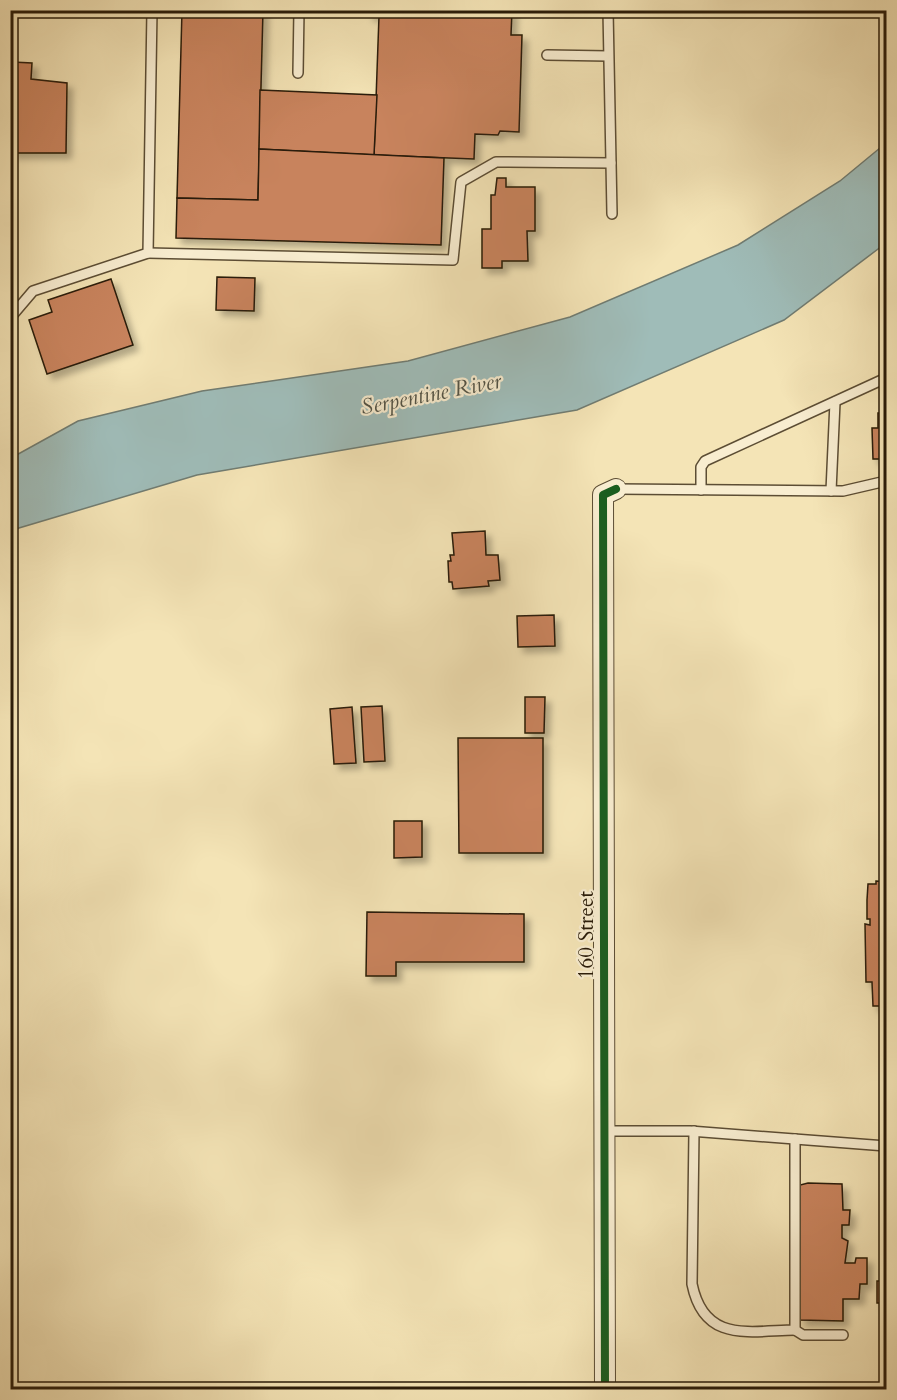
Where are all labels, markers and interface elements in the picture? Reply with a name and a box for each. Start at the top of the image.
water label: Serpentine River [358,366,505,422]
street label: 160 Street [572,890,601,979]

